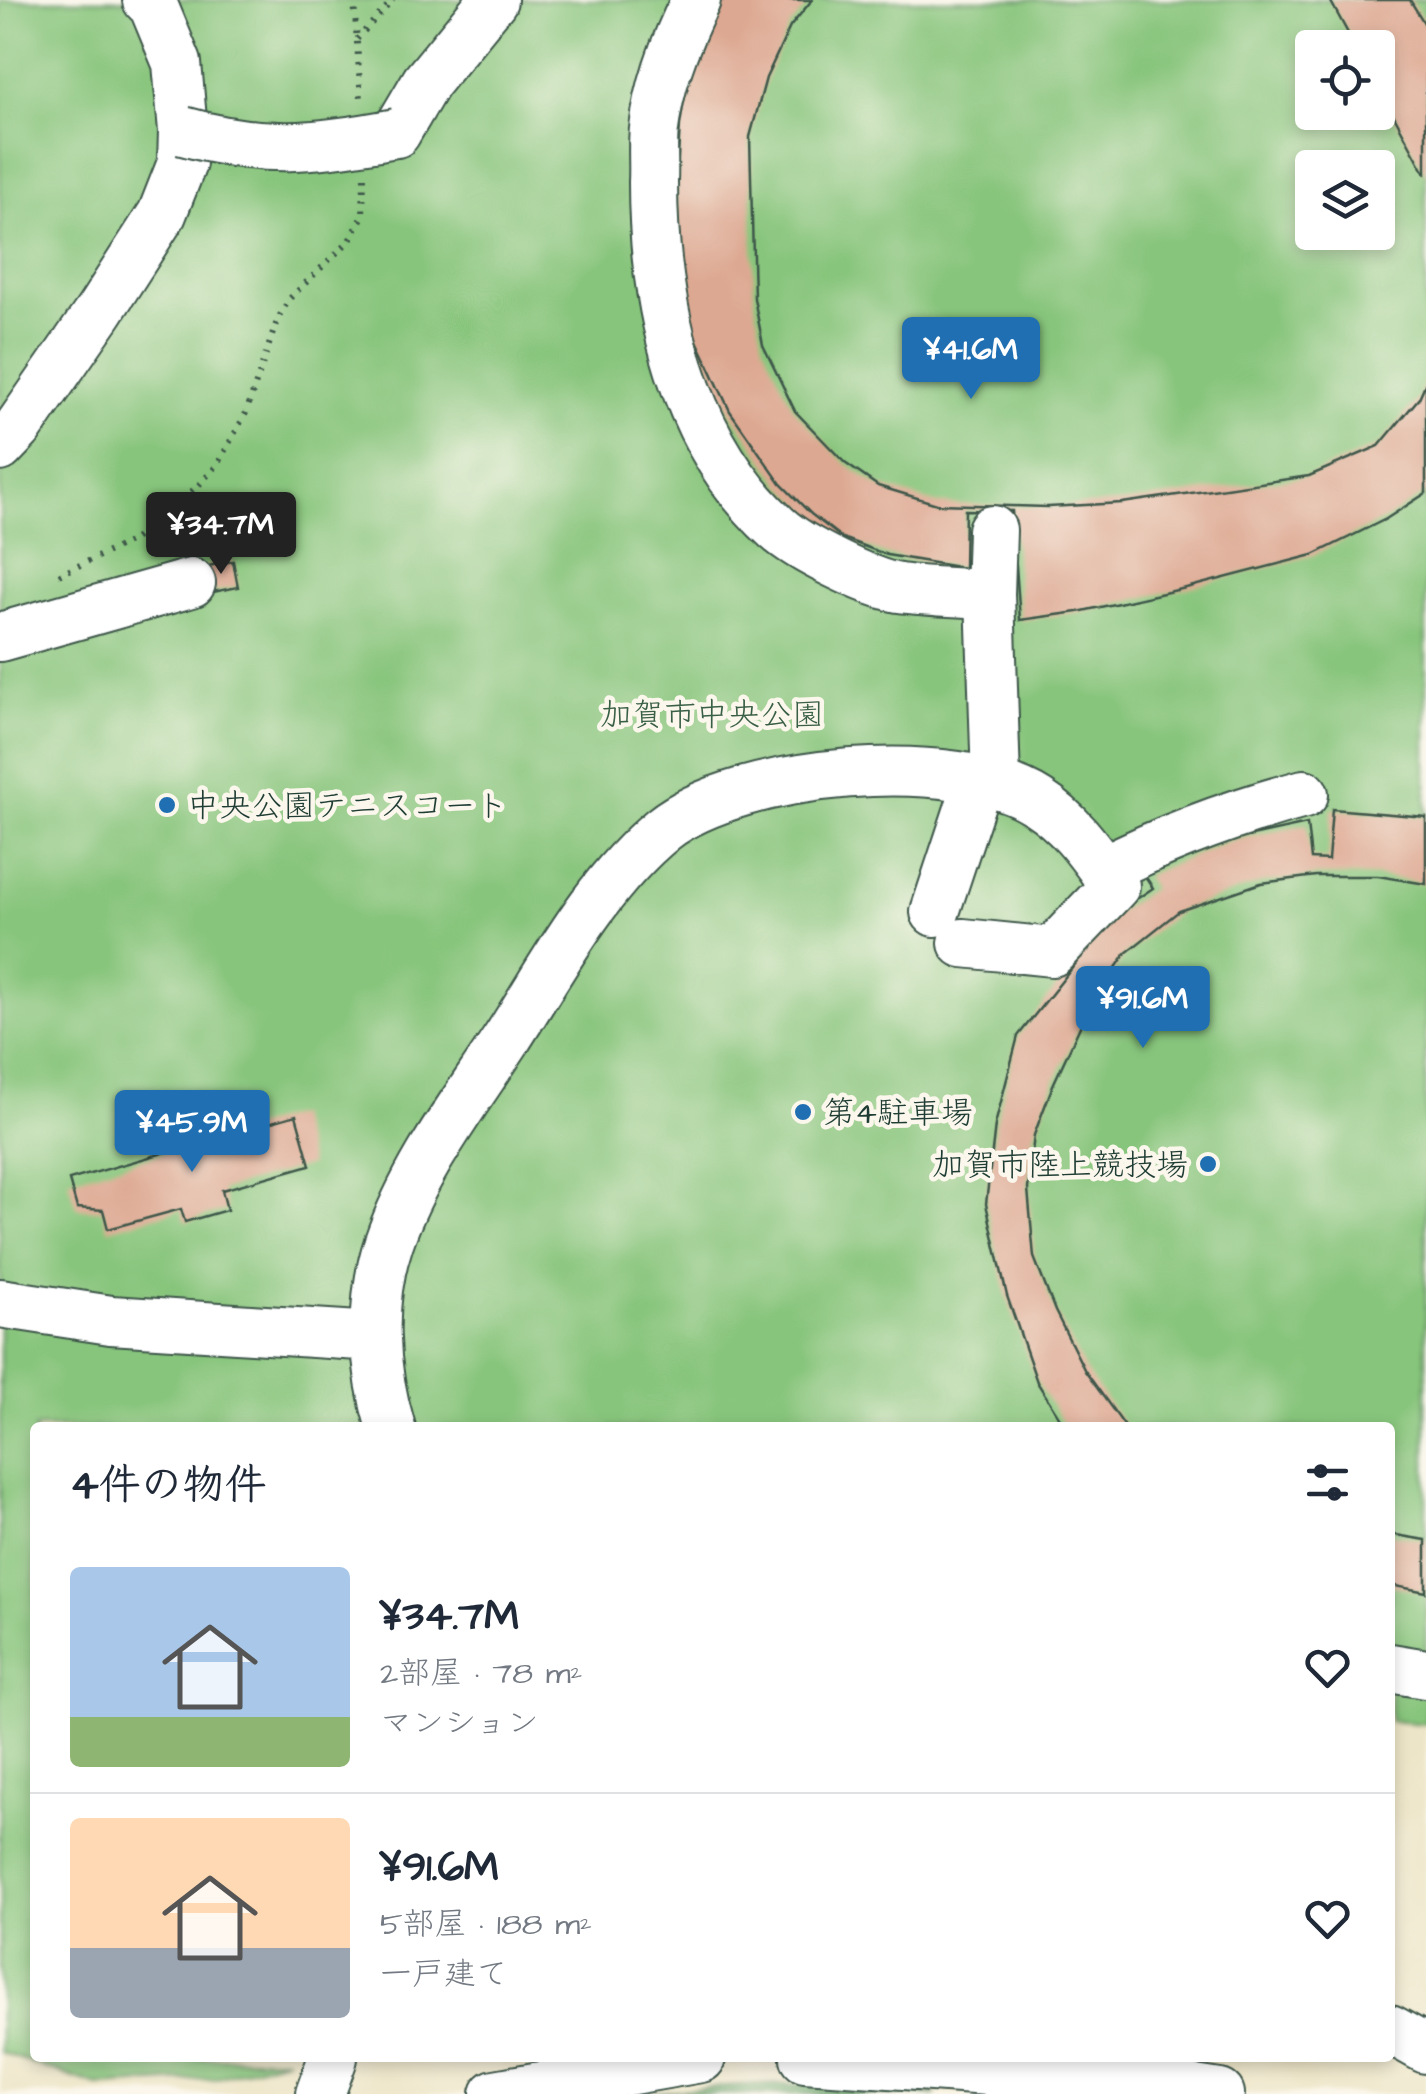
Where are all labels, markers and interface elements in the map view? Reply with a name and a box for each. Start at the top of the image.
map controls [1295,30,1395,250]
button: locate [1295,30,1395,130]
button: layers [1295,150,1395,250]
pin: ¥41.6M [890,317,1052,402]
text: ¥41.6M [924,327,1018,372]
pin: ¥34.7M [140,492,302,577]
text: ¥34.7M [168,502,274,547]
park label: 加賀市中央公園 [600,693,824,738]
place label: 中央公園テニスコート [187,784,508,829]
marker: 中央公園テニスコート [156,794,178,816]
pin: ¥91.6M [1062,966,1224,1051]
text: ¥91.6M [1098,976,1188,1021]
pin: ¥45.9M [111,1090,273,1175]
place label: 第4駐車場 [823,1091,973,1136]
text: ¥45.9M [137,1100,247,1145]
marker: 第4駐車場 [792,1101,814,1123]
place label: 加賀市陸上競技場 [932,1143,1188,1188]
marker: 加賀市陸上競技場 [1197,1153,1219,1175]
icon: filters [1300,1455,1355,1510]
text: 4件の物件 [70,1457,267,1515]
text: ¥34.7M [380,1588,519,1646]
icon: home [150,1607,270,1727]
icon: heart [1300,1640,1355,1695]
text: 2部屋 · 78 m² [380,1651,583,1696]
text: マンション [380,1701,539,1746]
text: ¥91.6M [380,1839,499,1897]
icon: home [150,1858,270,1978]
icon: heart [1300,1891,1355,1946]
text: 5部屋 · 188 m² [380,1902,592,1947]
text: 一戸建て [380,1952,508,1997]

